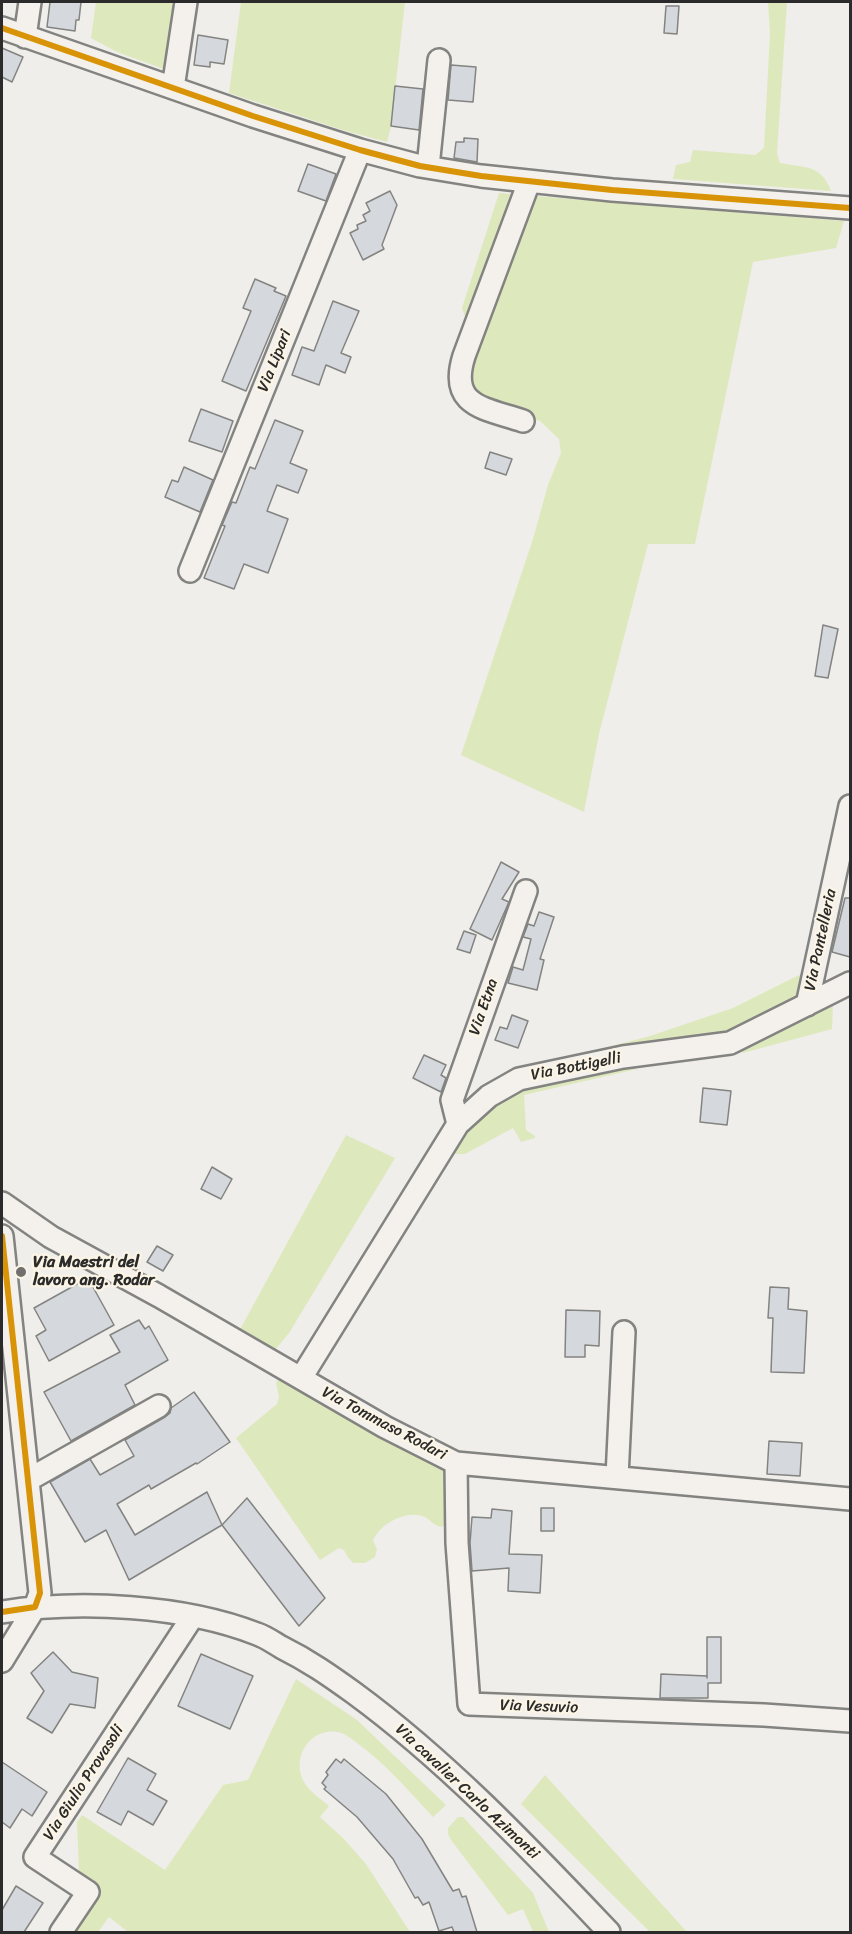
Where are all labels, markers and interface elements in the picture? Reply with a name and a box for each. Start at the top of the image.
street label: Via Lipari [254,327,296,395]
street label: Via Pantelleria [801,887,841,993]
street label: Via Etna [465,976,503,1038]
street label: Via Bottigelli [529,1049,623,1085]
place label: Via Maestri del lavoro ang. Rodar [33,1253,154,1291]
marker: Via Maestri del lavoro ang. Rodar [14,1265,28,1279]
street label: Via Tommaso Rodari [318,1383,450,1465]
street label: Via Vesuvio [499,1696,579,1718]
street label: Via cavalier Carlo Azimonti [391,1720,543,1864]
street label: Via Giulio Provasoli [40,1722,128,1844]

